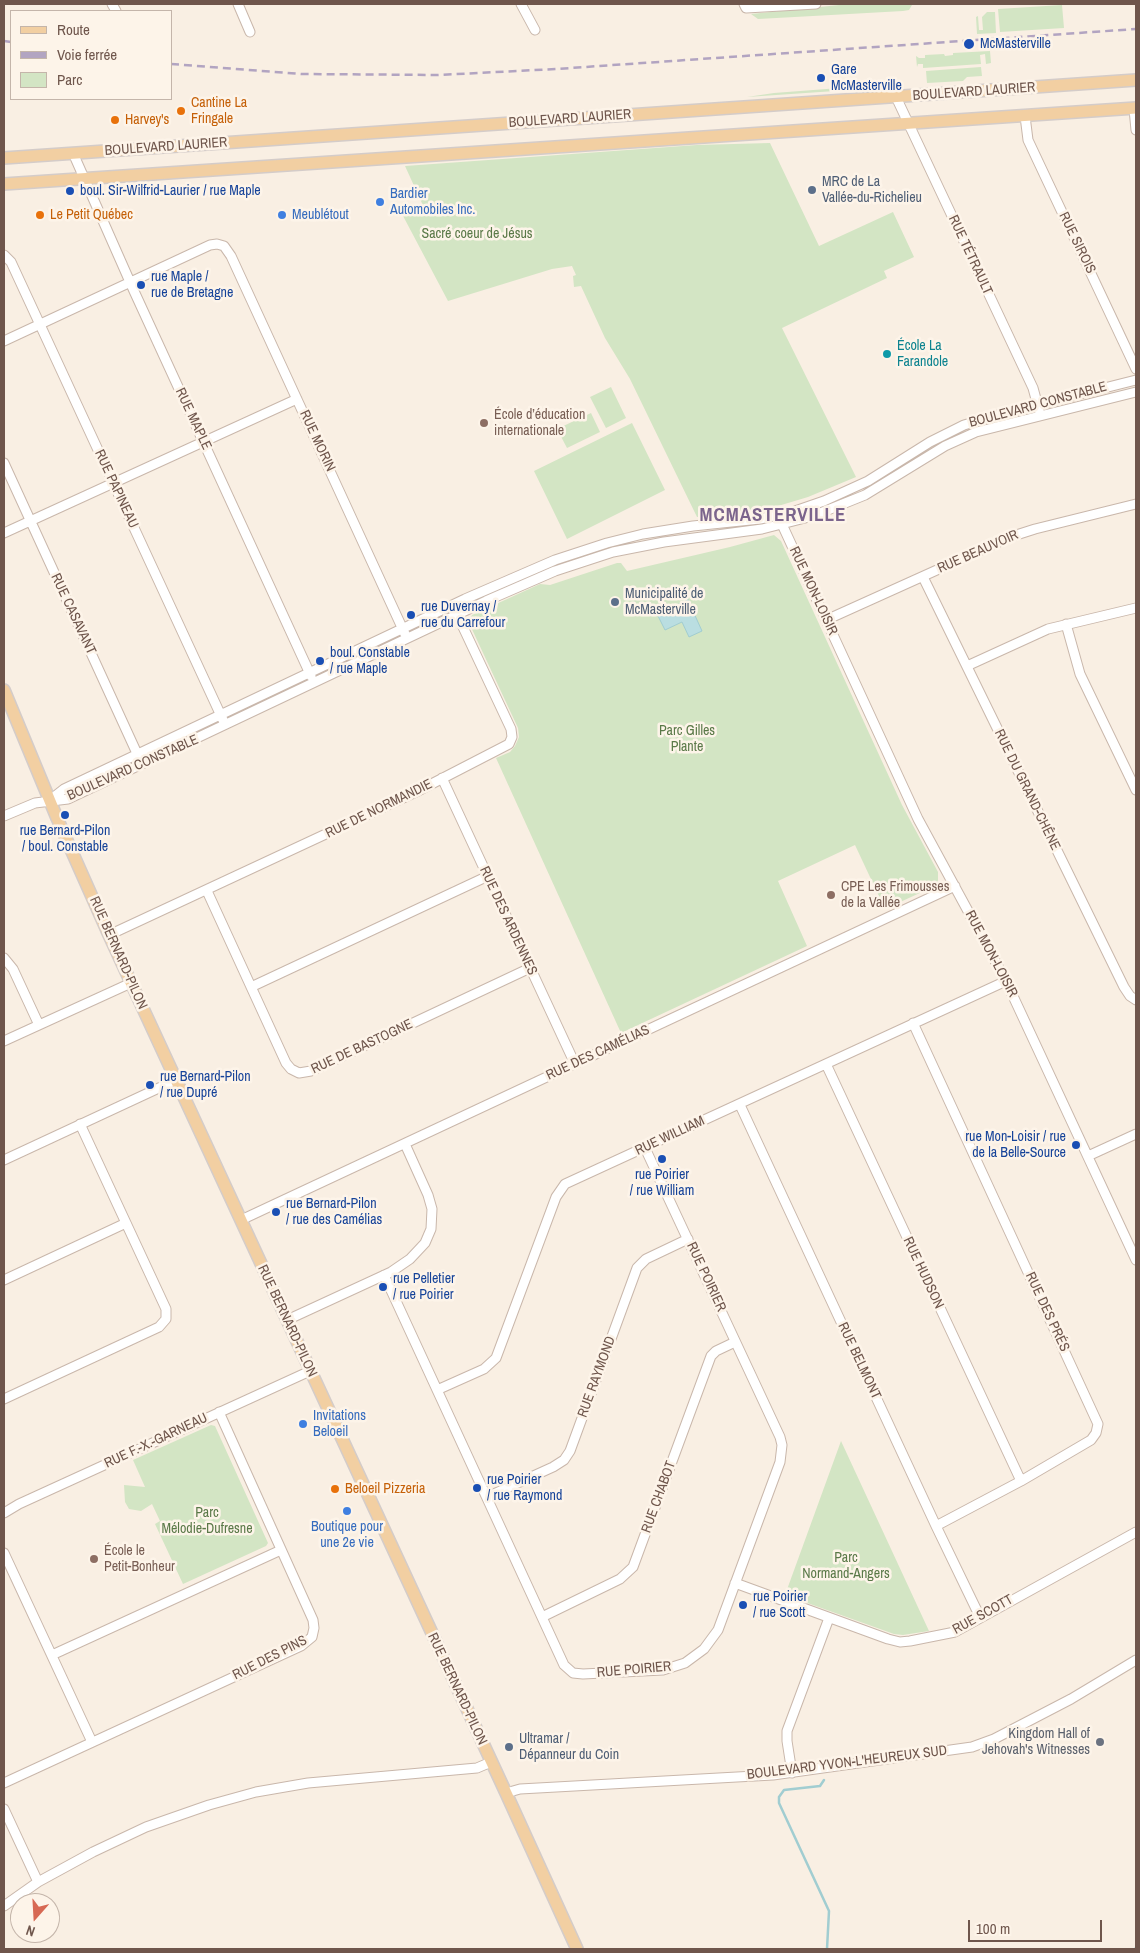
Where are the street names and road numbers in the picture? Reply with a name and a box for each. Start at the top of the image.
street label: BOULEVARD LAURIER [912,79,1036,105]
street label: BOULEVARD LAURIER [508,106,632,132]
street label: BOULEVARD LAURIER [104,134,228,160]
street label: RUE SIROIS [1055,210,1099,276]
street label: RUE TÉTRAULT [944,213,996,297]
street label: BOULEVARD CONSTABLE [967,379,1109,431]
street label: RUE MAPLE [171,385,215,453]
street label: RUE MORIN [296,408,338,474]
street label: RUE PAPINEAU [91,447,141,531]
street label: RUE BEAUVOIR [935,527,1021,577]
street label: RUE MON-LOISIR [785,544,841,638]
street label: RUE CASAVANT [47,571,99,657]
street label: RUE DU GRAND-CHÊNE [990,727,1064,853]
street label: BOULEVARD CONSTABLE [65,731,201,805]
street label: RUE DE NORMANDIE [323,776,435,842]
street label: RUE DES ARDENNES [475,864,541,978]
street label: RUE BERNARD-PILON [86,894,150,1012]
street label: RUE MON-LOISIR [961,908,1021,1000]
street label: RUE DE BASTOGNE [309,1016,415,1078]
street label: RUE DES CAMÉLIAS [544,1022,652,1084]
street label: RUE WILLIAM [633,1113,707,1159]
street label: RUE HUDSON [899,1234,947,1312]
street label: RUE POIRIER [683,1240,729,1314]
street label: RUE BERNARD-PILON [254,1262,320,1380]
street label: RUE DES PRÉS [1021,1270,1073,1354]
street label: RUE BELMONT [834,1320,884,1402]
street label: RUE RAYMOND [575,1334,619,1420]
street label: RUE F.-X.-GARNEAU [102,1410,210,1472]
street label: RUE CHABOT [638,1459,680,1535]
street label: RUE SCOTT [950,1592,1016,1638]
street label: RUE BERNARD-PILON [424,1630,490,1748]
street label: RUE DES PINS [230,1632,310,1684]
street label: RUE POIRIER [596,1658,672,1682]
street label: BOULEVARD YVON-L'HEUREUX SUD [746,1742,948,1784]

